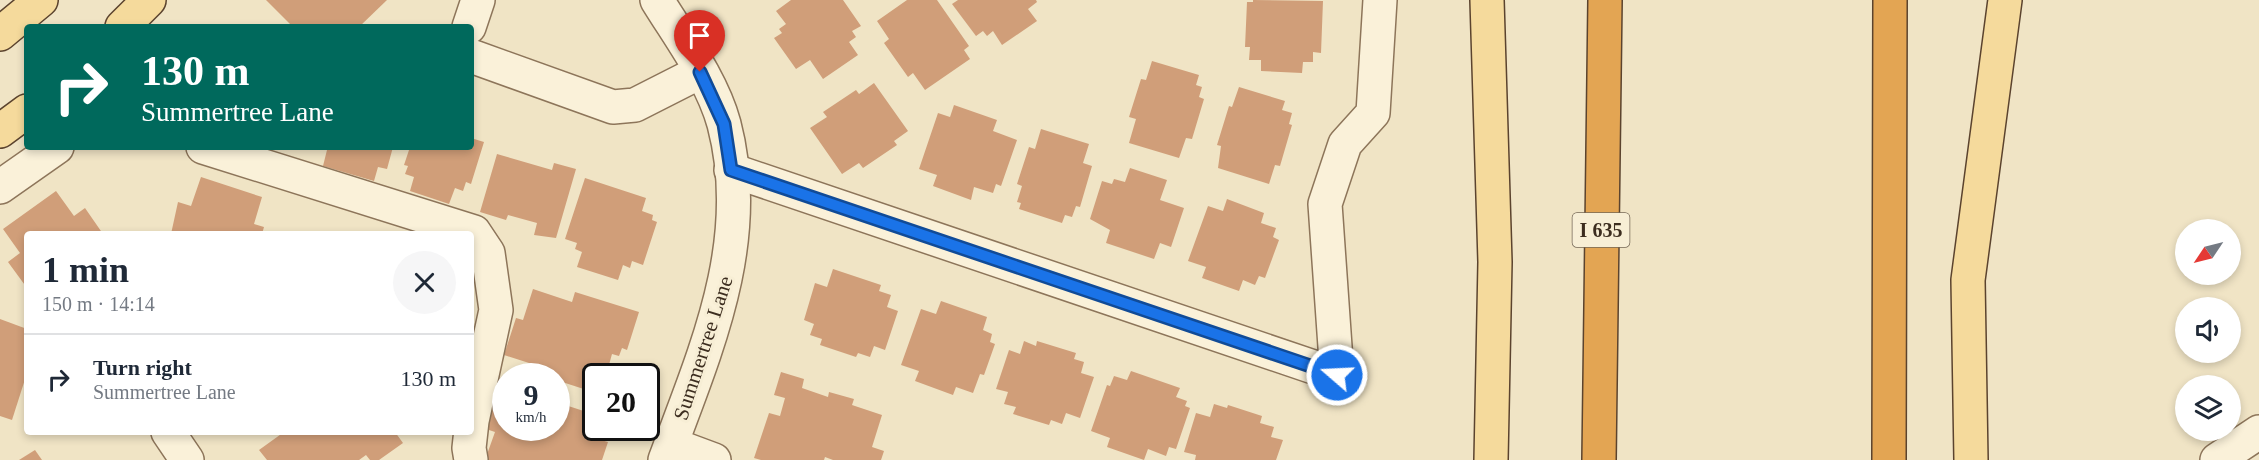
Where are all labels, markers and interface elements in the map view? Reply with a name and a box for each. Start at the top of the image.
pin [674,10,725,72]
icon: arrive [683,19,716,52]
icon: right [42,48,120,126]
text: 130 m [141,48,250,94]
text: Summertree Lane [141,97,334,127]
road number: I 635 [1572,213,1630,247]
north arrow [2175,219,2241,285]
map controls [2175,219,2241,441]
text: 1 min [42,250,129,290]
button: close [393,251,456,314]
street label: Summertree Lane [668,273,738,423]
text: 150 m · 14:14 [42,293,155,315]
button: sound [2175,297,2241,363]
position arrow [1305,343,1369,407]
text: Turn right [93,355,192,380]
icon: right [42,363,75,396]
speed limit sign: 20 [582,363,660,441]
text: 130 m [400,366,456,391]
button: layers [2175,375,2241,441]
text: 9 [524,378,539,411]
text: Summertree Lane [93,381,236,403]
text: km/h [516,409,546,425]

